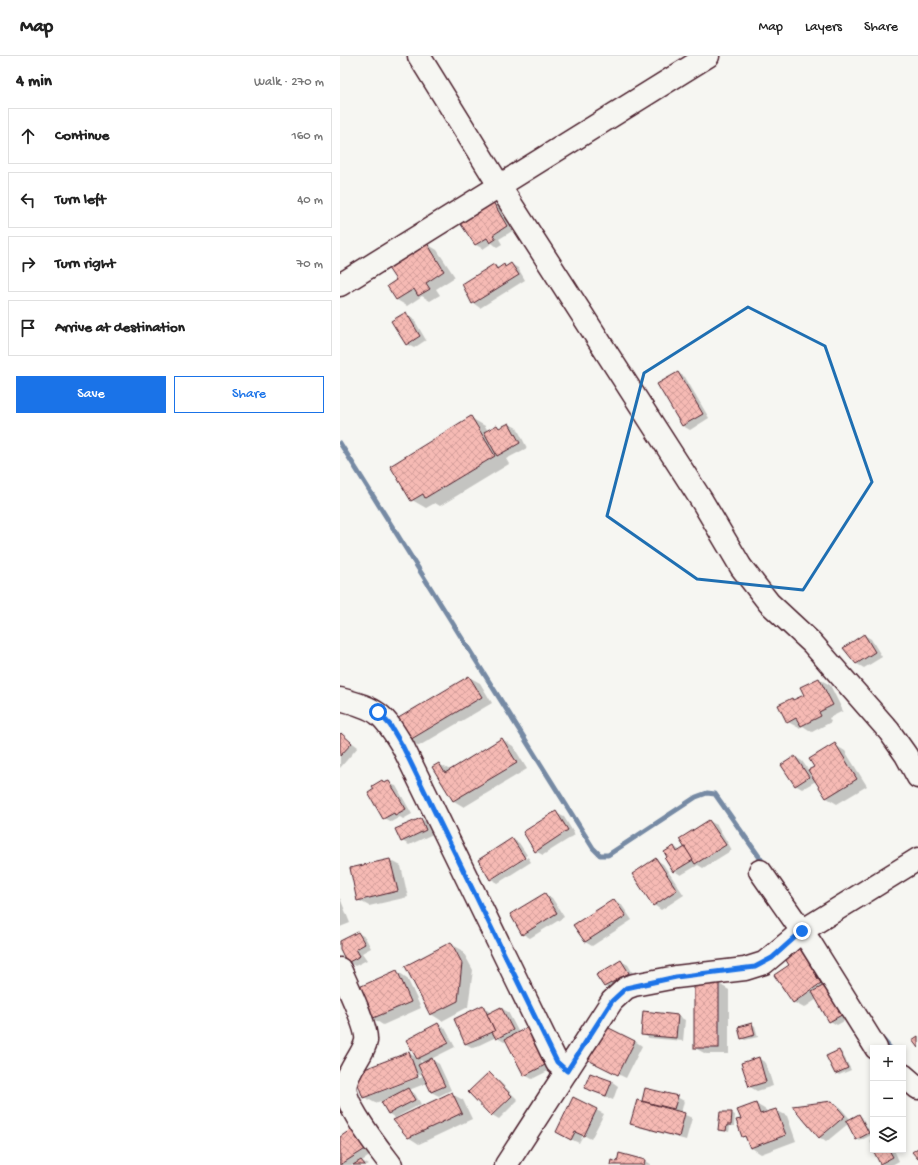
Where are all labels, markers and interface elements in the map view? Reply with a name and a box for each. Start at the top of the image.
text: Map [20,16,53,39]
text: Map [759,19,783,36]
text: Layers [805,19,842,36]
text: Share [864,19,898,36]
text: 4 min [16,72,52,92]
text: Walk · 270 m [254,75,324,90]
icon: ahead [17,125,39,147]
text: Continue [55,127,109,145]
text: 160 m [291,129,323,144]
icon: left [17,189,39,211]
text: Turn left [55,191,106,209]
text: 40 m [297,193,323,208]
icon: right [17,253,39,275]
text: Turn right [55,255,115,273]
text: 70 m [297,257,323,272]
icon: arrive [17,317,39,339]
text: Arrive at destination [55,319,185,337]
button: Save [16,376,166,413]
button: Share [174,376,324,413]
route start [369,703,387,721]
route end [793,922,811,940]
map controls [870,1045,906,1153]
button: + [870,1045,906,1081]
button: − [870,1081,906,1117]
button: layers [870,1117,906,1153]

